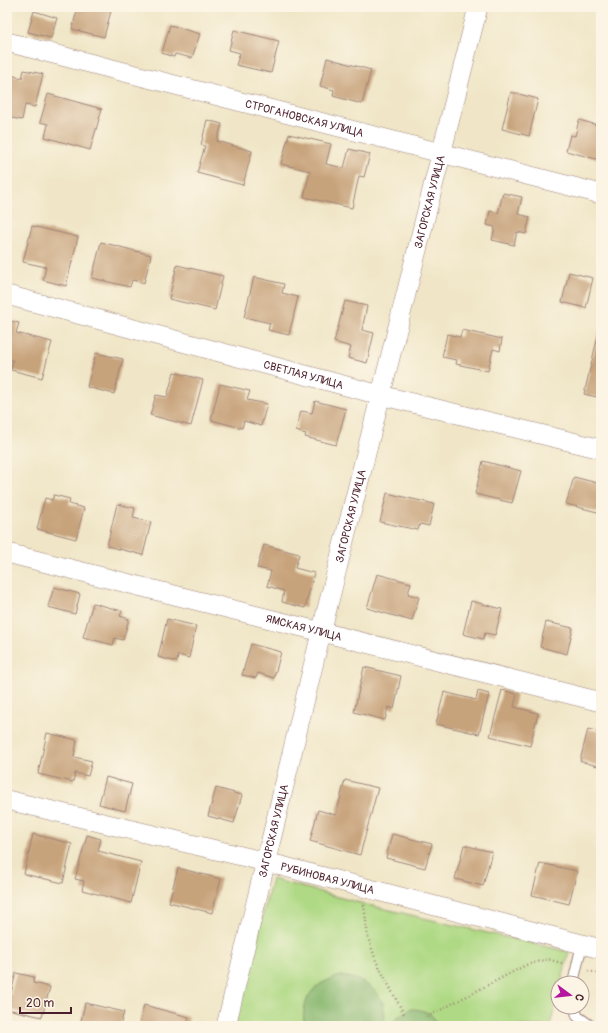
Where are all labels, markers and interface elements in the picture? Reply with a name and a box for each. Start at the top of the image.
street label: СТРОГАНОВСКАЯ УЛИЦА [244,97,365,140]
street label: ЗАГОРСКАЯ УЛИЦА [411,154,447,249]
street label: СВЕТЛАЯ УЛИЦА [262,358,345,391]
street label: ЗАГОРСКАЯ УЛИЦА [332,468,368,564]
street label: ЯМСКАЯ УЛИЦА [264,612,343,643]
street label: ЗАГОРСКАЯ УЛИЦА [256,783,291,878]
street label: РУБИНОВАЯ УЛИЦА [279,860,376,896]
north arrow [550,975,590,1015]
scale bar [20,989,71,1015]
text: С [572,992,586,1003]
text: 20 m [26,996,55,1011]

